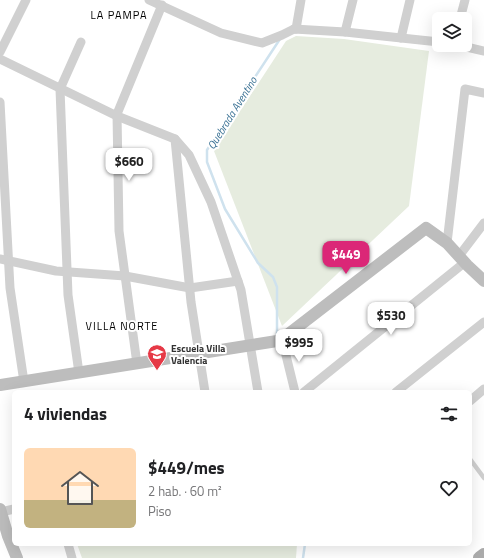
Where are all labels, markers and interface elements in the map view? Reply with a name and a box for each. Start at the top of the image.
district label: LA PAMPA [91,7,147,23]
map controls [432,12,472,52]
button: layers [432,12,472,52]
water label: Quebrada Aventino [203,73,261,152]
pin: $660 [105,148,153,182]
text: $660 [114,151,144,171]
pin: $449 [322,241,370,275]
text: $449 [331,244,361,264]
pin: $530 [367,302,415,336]
text: $530 [376,305,406,325]
district label: VILLA NORTE [86,318,158,334]
pin: $995 [275,329,323,363]
text: $995 [284,332,314,352]
place label: Escuela Villa Valencia [171,341,225,368]
school or university icon: Escuela Villa Valencia [146,343,168,371]
text: 4 viviendas [24,401,107,427]
icon: filters [438,403,460,425]
text: $449/mes [148,455,225,481]
icon: home [56,464,104,512]
icon: heart [438,477,460,499]
text: 2 hab. · 60 m² [148,481,222,501]
text: Piso [148,501,171,521]

